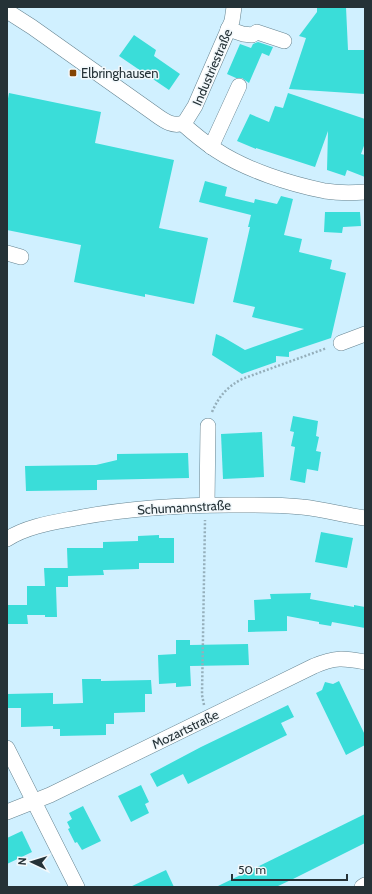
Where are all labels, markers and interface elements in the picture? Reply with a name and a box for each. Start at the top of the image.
street label: Industriestraße [189,26,235,108]
place label: Elbringhausen [81,65,159,81]
marker: Elbringhausen [68,68,78,78]
street label: Schumannstraße [137,497,232,517]
street label: Mozartstraße [149,706,221,752]
north arrow [12,842,52,882]
scale bar [232,856,347,882]
text: N [15,857,29,866]
text: 50 m [238,862,266,877]

